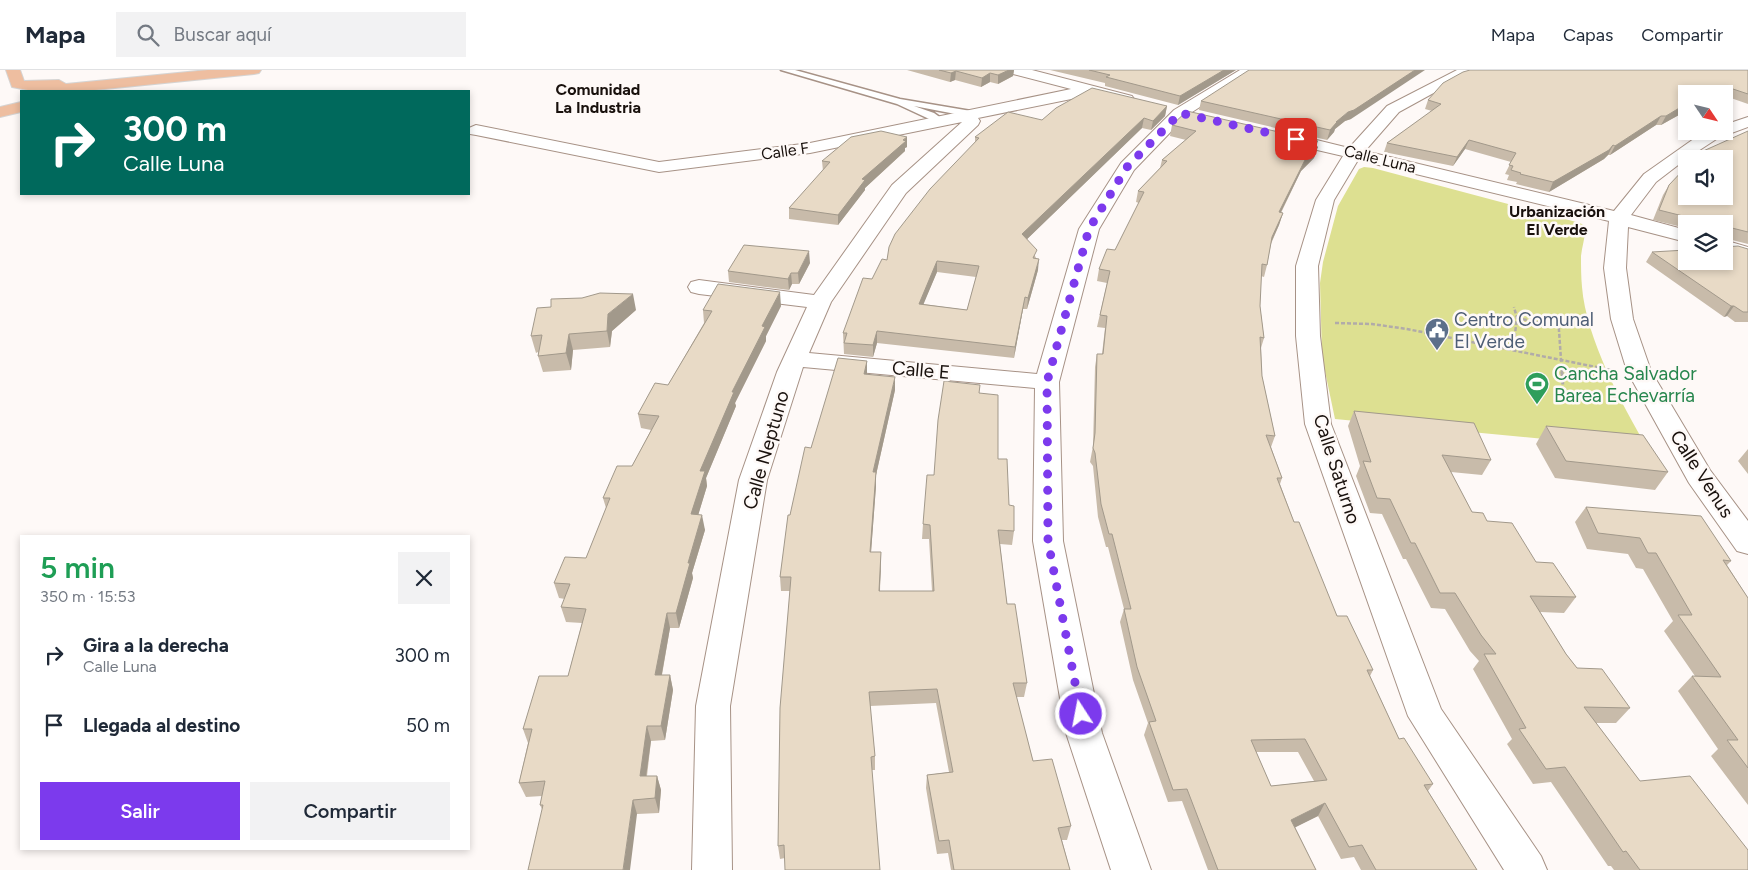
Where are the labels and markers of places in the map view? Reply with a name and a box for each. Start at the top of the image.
pin [1275,118,1317,160]
place label: Centro Comunal El Verde [1454,308,1594,353]
public building icon: Centro Comunal El Verde [1424,317,1450,351]
place label: Cancha Salvador Barea Echevarría [1554,362,1697,407]
sports icon: Cancha Salvador Barea Echevarría [1524,371,1550,405]

